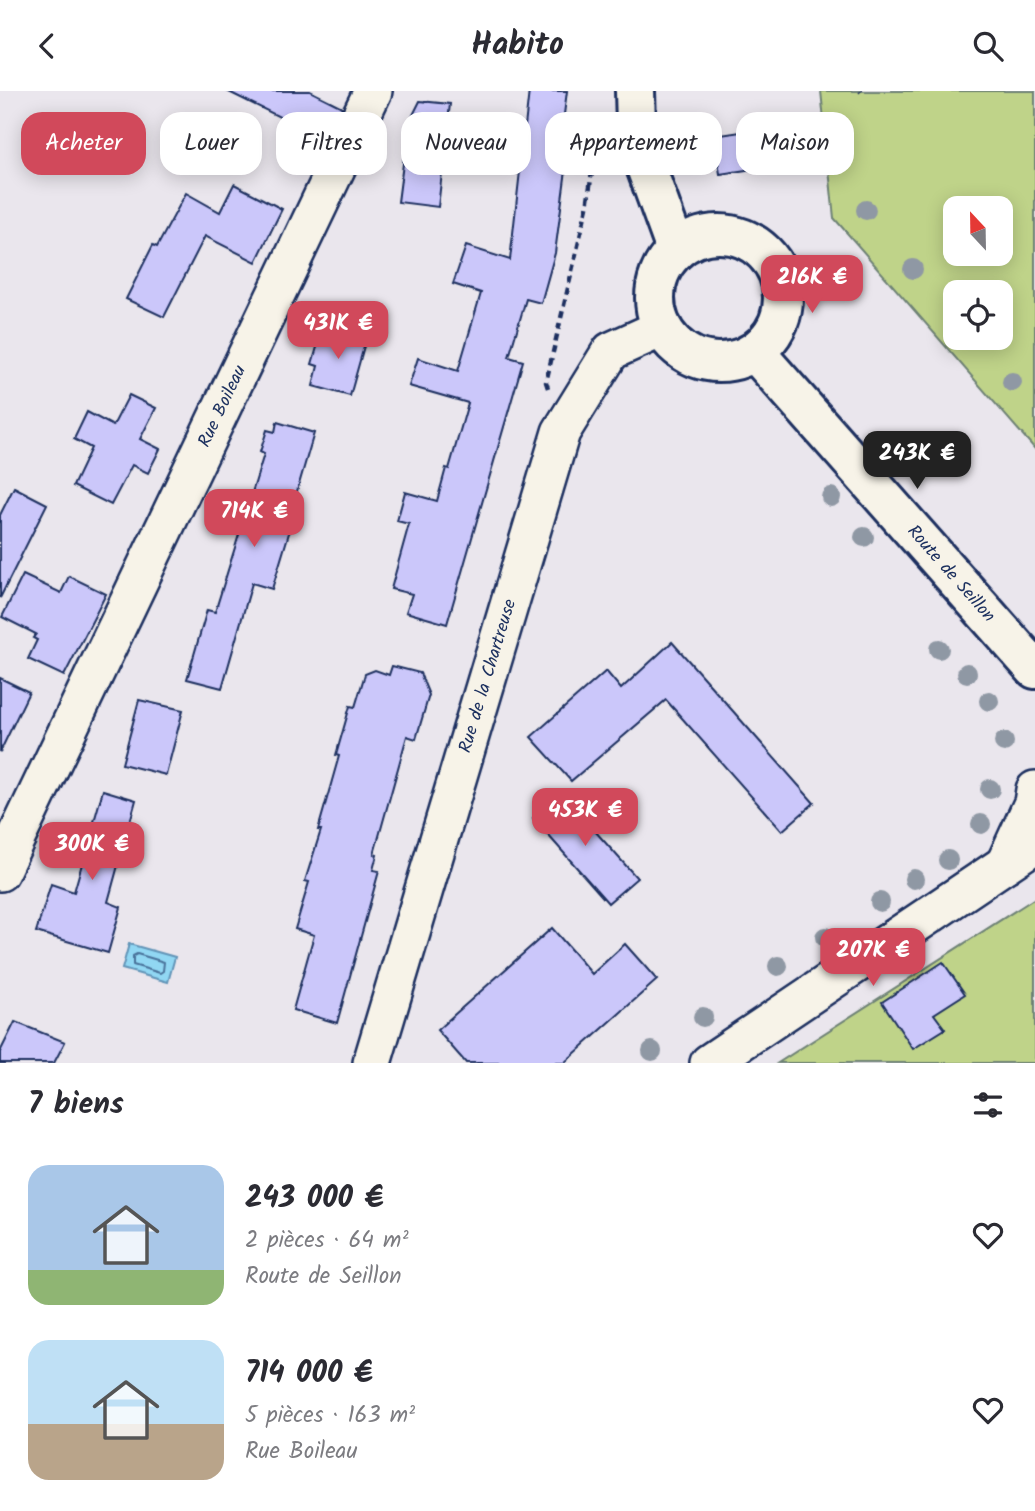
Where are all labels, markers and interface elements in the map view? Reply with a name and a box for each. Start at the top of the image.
text: Habito [471,20,564,71]
icon: back [28,27,66,65]
icon: search [969,27,1007,65]
chip: Acheter [21,112,146,175]
chip: Louer [160,112,262,175]
chip: Filtres [276,112,387,175]
chip: Nouveau [401,112,531,175]
chip: Appartement [545,112,722,175]
chip: Maison [736,112,854,175]
north arrow [943,196,1013,266]
map controls [943,196,1013,350]
pin: 216K € [755,255,869,315]
text: 216K € [777,260,847,296]
button: locate [943,280,1013,350]
pin: 431K € [281,301,395,361]
text: 431K € [303,306,373,342]
street label: Rue Boileau [190,360,255,452]
pin: 243K € [860,431,974,491]
text: 243K € [879,436,955,472]
pin: 714K € [197,489,311,549]
text: 714K € [220,494,288,530]
street label: Route de Seillon [900,518,1002,629]
street label: Rue de la Chartreuse [451,596,525,756]
pin: 453K € [528,789,642,848]
text: 453K € [548,793,622,829]
pin: 300K € [35,823,149,882]
text: 300K € [55,827,129,863]
pin: 207K € [816,929,930,988]
text: 207K € [836,933,910,969]
text: 7 biens [28,1081,124,1129]
icon: filters [969,1086,1007,1124]
text: 243 000 € [245,1175,384,1223]
icon: home [84,1193,168,1277]
icon: heart [969,1216,1007,1254]
text: 2 pièces · 64 m² [245,1223,408,1259]
text: Route de Seillon [245,1259,401,1295]
text: 714 000 € [245,1350,373,1398]
icon: home [84,1368,168,1452]
icon: heart [969,1391,1007,1429]
text: 5 pièces · 163 m² [245,1398,415,1434]
text: Rue Boileau [245,1434,357,1470]

